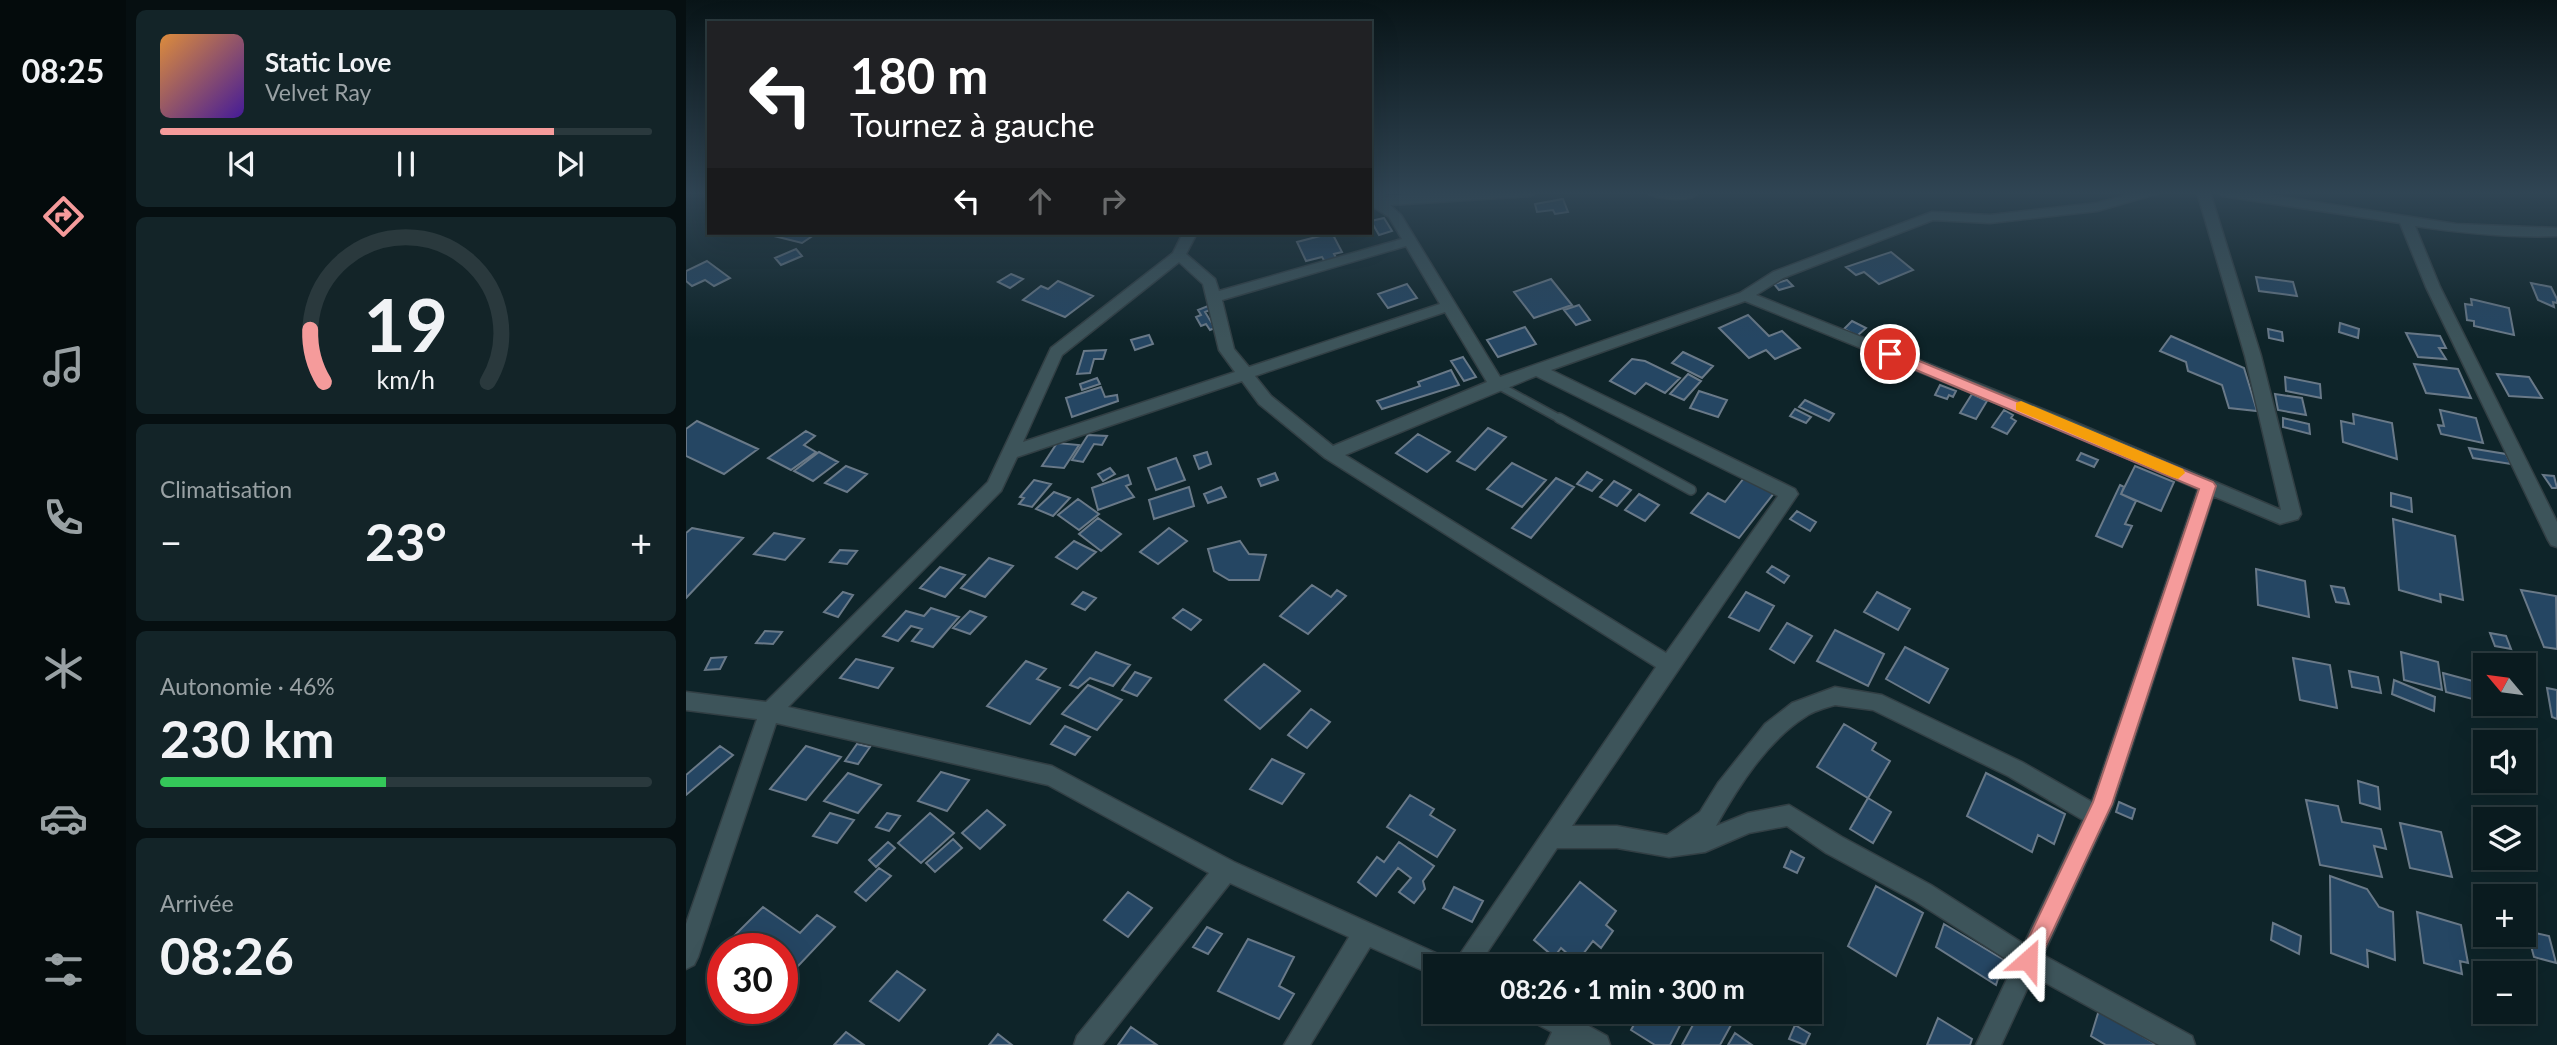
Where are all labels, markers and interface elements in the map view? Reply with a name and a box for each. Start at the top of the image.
text: Static Love [265,46,392,78]
text: 180 m [850,46,988,104]
icon: left [735,49,826,140]
text: 08:25 [22,51,104,90]
text: Velvet Ray [265,78,371,106]
text: Tournez à gauche [850,105,1095,144]
icon: previous [223,145,261,183]
icon: pause [387,145,425,183]
icon: next [551,145,589,183]
icon: left [948,182,986,220]
icon: ahead [1021,182,1059,220]
icon: right [1094,182,1132,220]
icon: directions [39,192,88,241]
text: 19 [364,280,448,368]
pin [1860,324,1920,384]
icon: arrive [1871,335,1909,373]
icon: music [39,342,88,391]
text: km/h [377,363,435,393]
text: Climatisation [160,475,292,503]
icon: phone [39,493,88,542]
text: 23° [365,510,447,572]
text: − [160,519,182,565]
text: + [630,519,652,565]
icon: climate [39,644,88,693]
north arrow [2473,653,2536,716]
map controls [2473,653,2536,1024]
text: Autonomie · 46% [160,672,335,700]
text: 230 km [160,707,334,769]
button: sound [2473,730,2536,793]
icon: car [39,794,88,843]
button: layers [2473,807,2536,870]
button: + [2473,884,2536,947]
text: Arrivée [160,889,234,917]
position arrow [1991,923,2065,997]
text: 08:26 [160,924,294,986]
speed limit sign: 30 [707,933,798,1024]
icon: filters [39,945,88,994]
button: − [2473,961,2536,1024]
text: 08:26 · 1 min · 300 m [1500,973,1745,1005]

